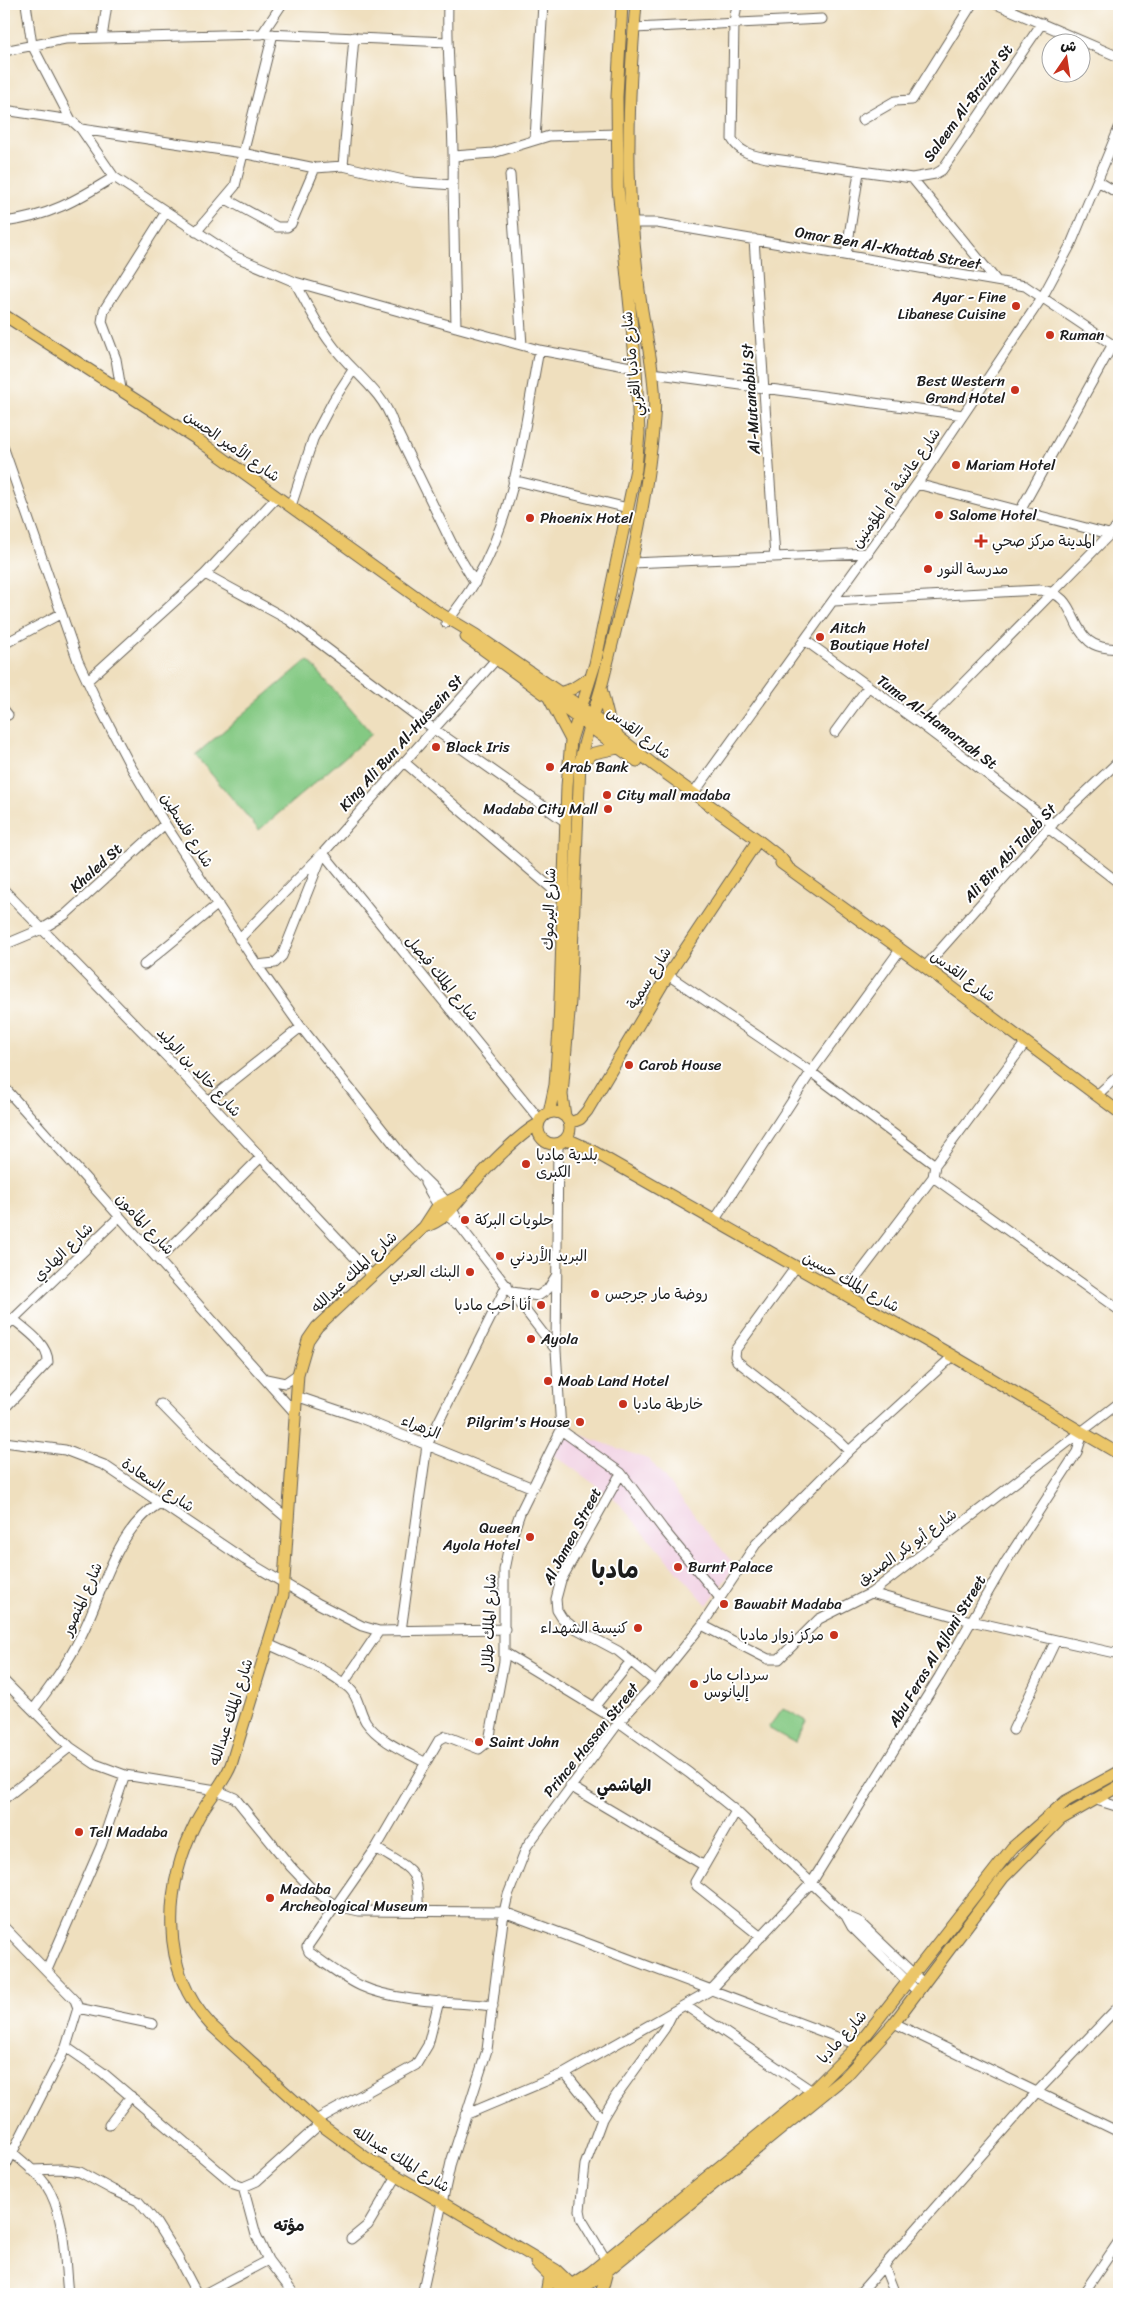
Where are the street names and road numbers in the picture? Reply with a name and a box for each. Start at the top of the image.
street label: Saleem Al-Braizat St [916,38,1020,167]
street label: Omar Ben Al-Khattab Street [793,219,984,277]
street label: شارع مأدبا الغربي [614,310,650,418]
street label: Al-Mutanabbi St [734,342,768,456]
street label: شارع الأمير الحسن [178,403,286,489]
street label: شارع عائشة أم المؤمنين [845,422,947,554]
street label: King Ali Bun Al-Hussein St [332,668,470,817]
street label: Tuma Al-Hamarnah St [871,668,1003,777]
street label: شارع القدس [601,700,677,766]
street label: شارع فلسطين [154,787,220,873]
street label: Ali Bin Abi Taleb St [956,797,1064,909]
street label: Khaled St [63,837,129,899]
street label: شارع اليرموك [535,867,563,951]
street label: شارع الملك فيصل [399,929,485,1027]
street label: شارع سمية [619,942,679,1014]
street label: شارع القدس [925,943,1001,1009]
street label: شارع خالد بن الوليد [150,1021,248,1123]
street label: شارع المأمون [109,1187,181,1261]
street label: شارع الهادي [27,1216,99,1288]
street label: شارع الملك عبدالله [304,1225,404,1319]
street label: شارع الملك حسين [798,1245,904,1319]
street label: الزهراء [397,1407,445,1447]
street label: شارع السعادة [116,1451,200,1519]
street label: Al Jamea Street [535,1482,609,1590]
street label: شارع أبو بكر الصديق [851,1502,963,1592]
street label: شارع المنصور [54,1558,110,1641]
street label: Abu Feras Al Ajloni Street [881,1569,993,1733]
street label: شارع الملك طلال [474,1573,504,1673]
street label: شارع الملك عبدالله [201,1655,261,1769]
street label: Prince Hassan Street [536,1676,646,1803]
street label: شارع مادبا [811,2004,873,2070]
street label: شارع الملك عبدالله [347,2119,455,2199]

